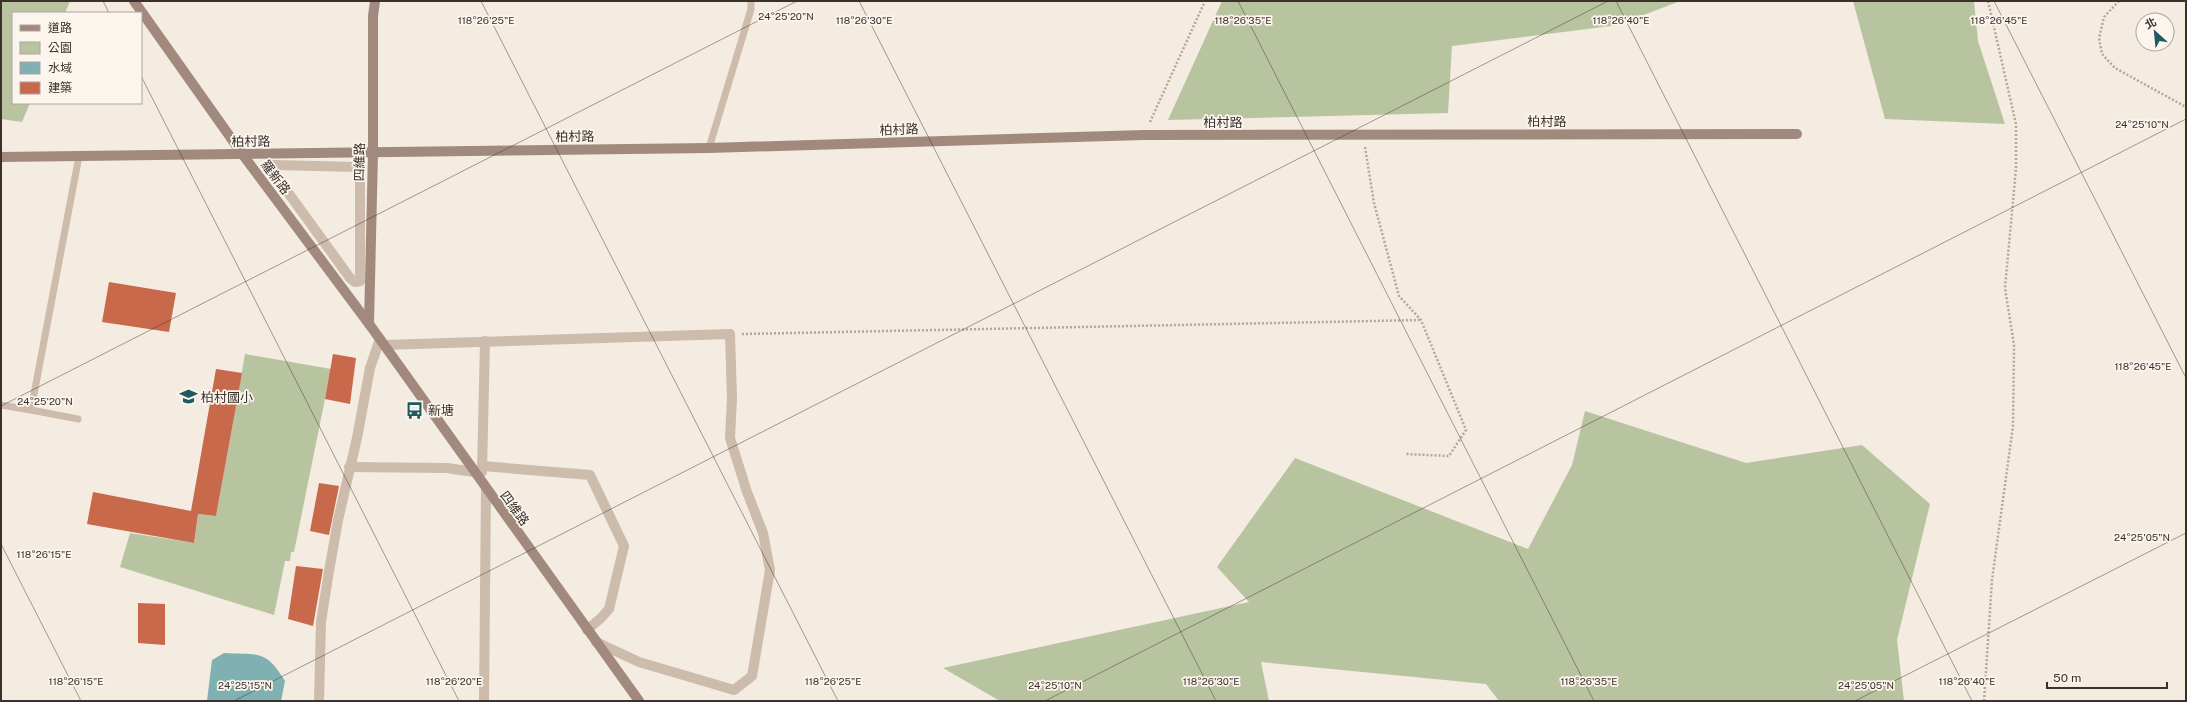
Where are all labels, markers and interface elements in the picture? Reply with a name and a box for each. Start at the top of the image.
text: 24°25'20"N [758,10,814,22]
legend [12,12,142,104]
north arrow [2135,12,2175,52]
text: 118°26'25"E [458,14,514,26]
text: 118°26'30"E [836,14,892,26]
text: 118°26'35"E [1214,14,1272,26]
text: 118°26'40"E [1593,14,1649,26]
text: 118°26'45"E [1971,14,2027,26]
text: 北 [2143,15,2158,31]
text: 道路 [48,21,72,35]
text: 公園 [48,41,72,55]
text: 水域 [48,61,72,75]
text: 建築 [48,81,72,95]
street label: 柏村路 [1527,114,1567,129]
street label: 柏村路 [1203,115,1243,130]
text: 24°25'10"N [2115,118,2169,130]
street label: 柏村路 [879,121,919,138]
street label: 柏村路 [555,129,595,144]
street label: 柏村路 [231,134,271,149]
street label: 四維路 [352,142,367,182]
street label: 羅新路 [258,157,293,197]
text: 118°26'45"E [2115,360,2171,372]
school or university icon: 柏村國小 [178,387,198,407]
place label: 柏村國小 [201,390,253,405]
text: 24°25'20"N [17,395,73,407]
bus stop icon: 新塘 [405,400,425,420]
place label: 新塘 [428,403,454,418]
street label: 四維路 [497,488,532,528]
text: 24°25'05"N [2114,531,2170,543]
text: 118°26'15"E [17,548,71,560]
scale bar [2047,664,2167,690]
text: 50 m [2053,671,2081,685]
text: 118°26'15"E [49,675,103,687]
text: 118°26'20"E [426,675,482,687]
text: 118°26'25"E [805,675,861,687]
text: 118°26'30"E [1183,675,1239,687]
text: 118°26'35"E [1560,675,1618,687]
text: 118°26'40"E [1939,675,1995,687]
text: 24°25'15"N [218,679,272,691]
text: 24°25'10"N [1028,679,1082,691]
text: 24°25'05"N [1838,679,1894,691]

